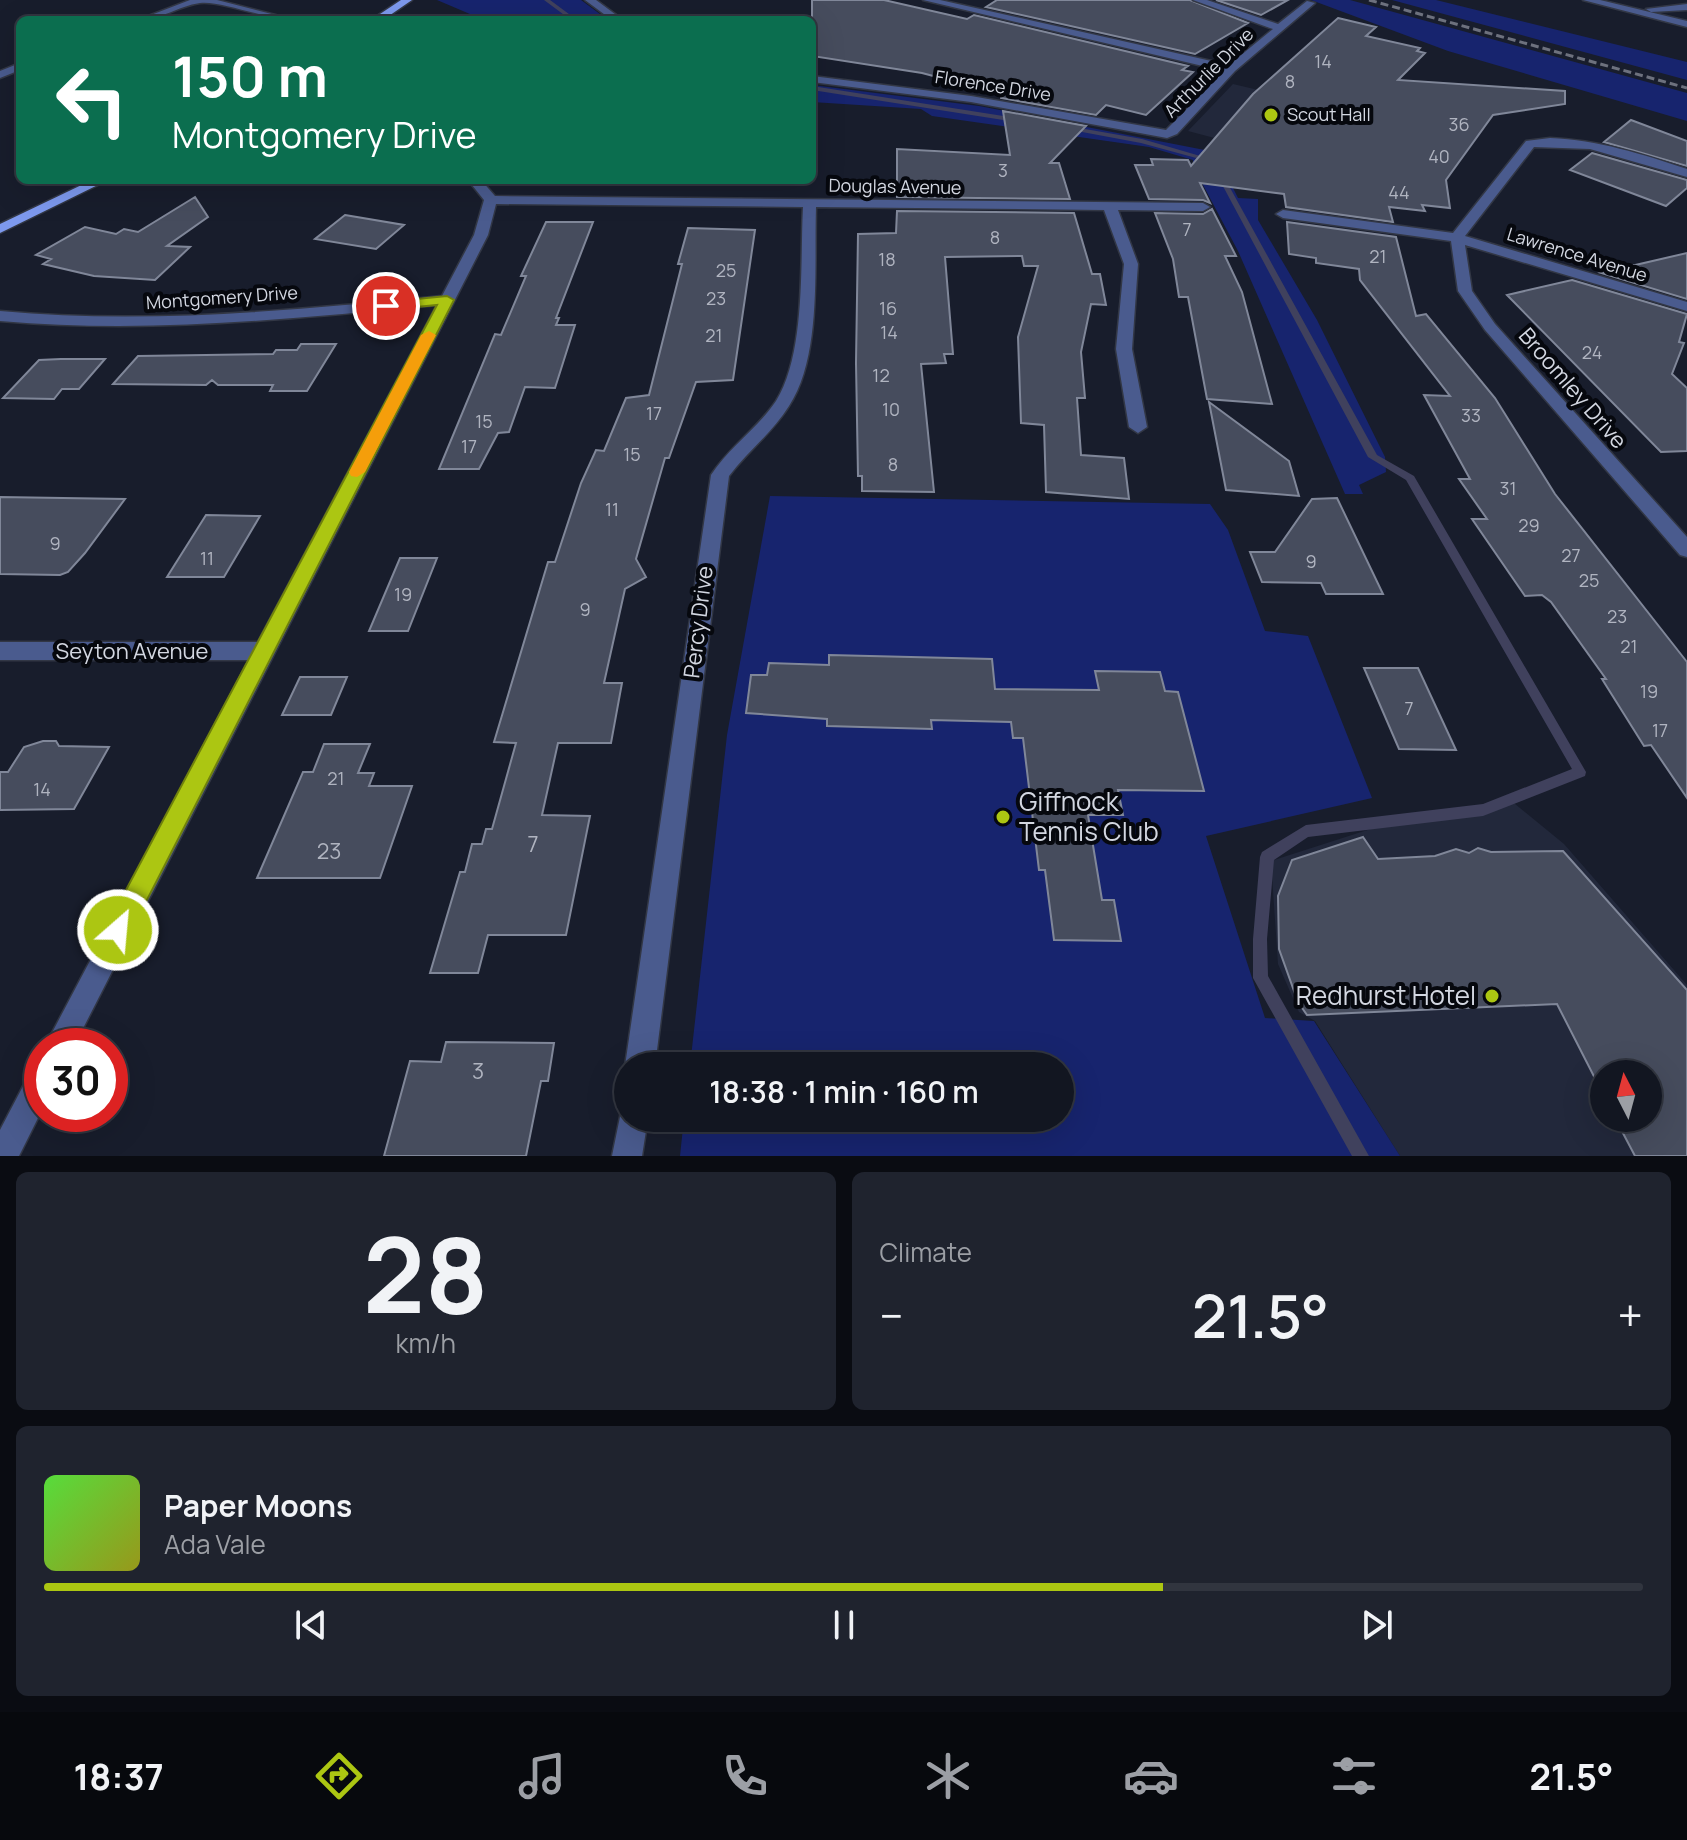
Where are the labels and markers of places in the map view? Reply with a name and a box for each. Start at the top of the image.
place label: Scout Hall [1287,102,1371,126]
marker: Scout Hall [1262,106,1280,124]
pin [352,272,420,340]
place label: Giffnock Tennis Club [1019,783,1159,849]
marker: Giffnock Tennis Club [994,808,1012,826]
place label: Redhurst Hotel [1296,977,1476,1013]
marker: Redhurst Hotel [1483,987,1501,1005]

